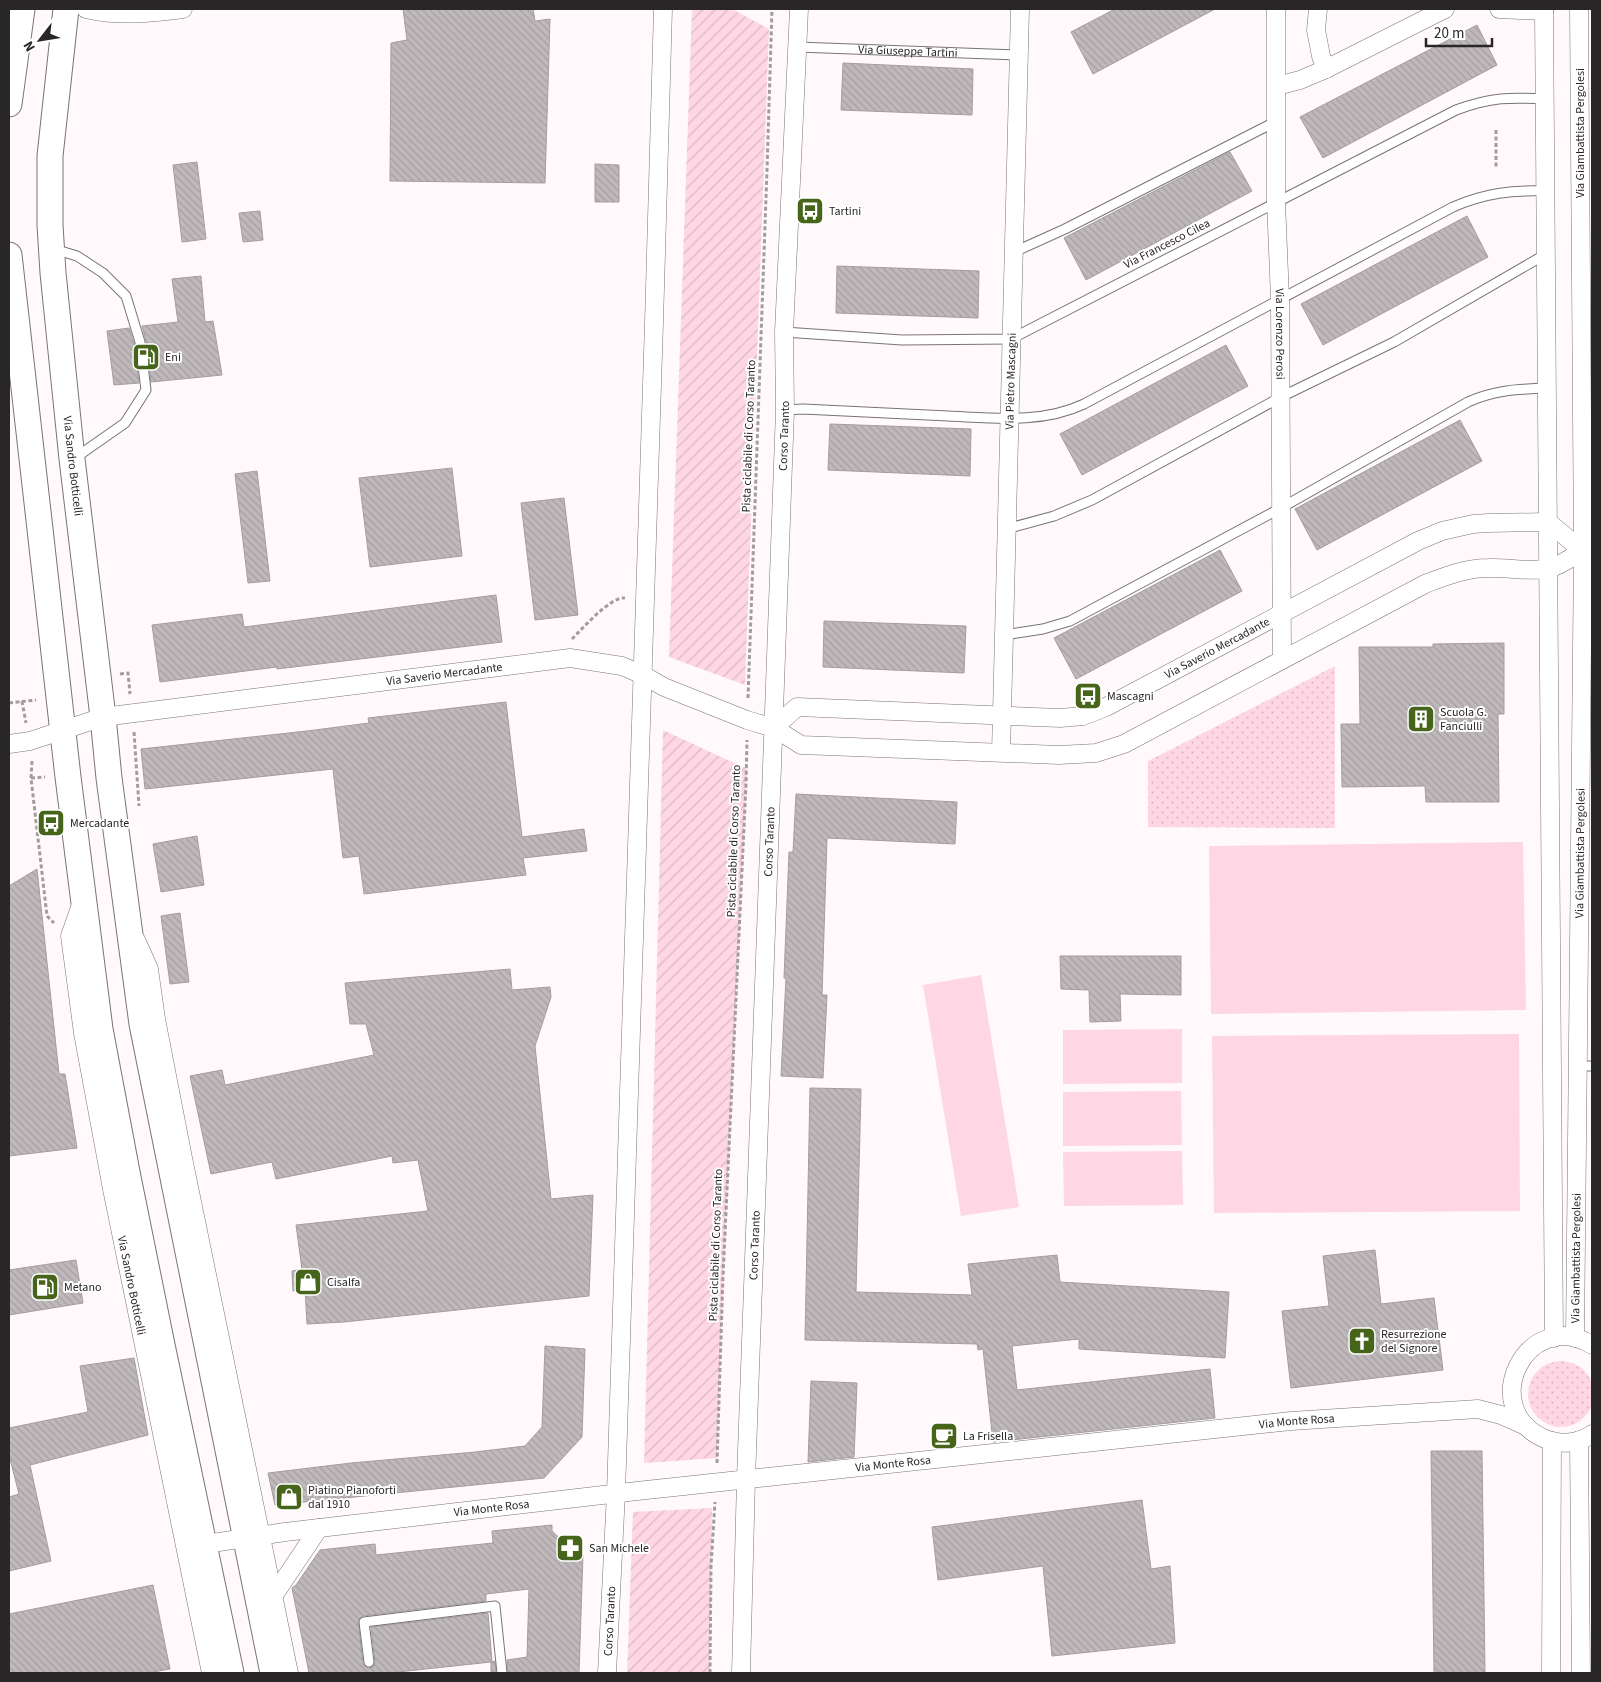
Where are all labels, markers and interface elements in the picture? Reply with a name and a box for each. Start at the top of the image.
north arrow [15,15,65,65]
scale bar [1426,15,1492,47]
text: 20 m [1434,23,1464,44]
text: N [19,37,41,55]
street label: Via Giuseppe Tartini [858,41,958,61]
street label: Via Giambattista Pergolesi [1572,68,1589,198]
bus stop icon: Tartini [795,196,825,226]
place label: Tartini [829,203,861,220]
street label: Via Francesco Cilea [1121,215,1213,273]
street label: Via Lorenzo Perosi [1271,288,1289,380]
street label: Via Pietro Mascagni [1001,332,1020,430]
fuel station icon: Eni [131,342,161,372]
place label: Eni [165,349,181,366]
street label: Pista ciclabile di Corso Taranto [738,359,760,513]
street label: Corso Taranto [774,401,794,471]
street label: Via Sandro Botticelli [59,415,87,517]
street label: Via Saverio Mercadante [1161,613,1273,683]
street label: Via Saverio Mercadante [385,658,503,690]
bus stop icon: Mascagni [1073,681,1103,711]
place label: Mascagni [1107,688,1154,705]
building icon: Scuola G. Fanciulli [1406,704,1436,734]
place label: Scuola G. Fanciulli [1440,704,1487,735]
street label: Pista ciclabile di Corso Taranto [723,764,745,918]
street label: Via Giambattista Pergolesi [1571,788,1589,918]
street label: Corso Taranto [759,806,779,877]
bus stop icon: Mercadante [36,808,66,838]
place label: Mercadante [70,815,129,832]
street label: Pista ciclabile di Corso Taranto [705,1168,727,1322]
street label: Via Giambattista Pergolesi [1567,1193,1585,1323]
street label: Corso Taranto [745,1210,764,1281]
street label: Via Sandro Botticelli [113,1234,150,1337]
shop icon: Cisalfa [293,1267,323,1297]
fuel station icon: Metano [30,1272,60,1302]
place label: Cisalfa [327,1274,360,1291]
place label: Metano [64,1279,101,1296]
church icon: Resurrezione del Signore [1347,1326,1377,1356]
place label: Resurrezione del Signore [1381,1326,1446,1357]
street label: Via Monte Rosa [1258,1410,1335,1433]
cafe icon: La Frisella [929,1421,959,1451]
place label: La Frisella [963,1428,1013,1445]
street label: Via Monte Rosa [854,1451,932,1476]
shop icon: Piatino Pianoforti dal 1910 [274,1482,304,1512]
place label: Piatino Pianoforti dal 1910 [308,1482,396,1513]
street label: Via Monte Rosa [453,1495,530,1521]
pharmacy icon: San Michele [555,1533,585,1563]
place label: San Michele [589,1540,649,1557]
street label: Corso Taranto [599,1586,620,1656]

